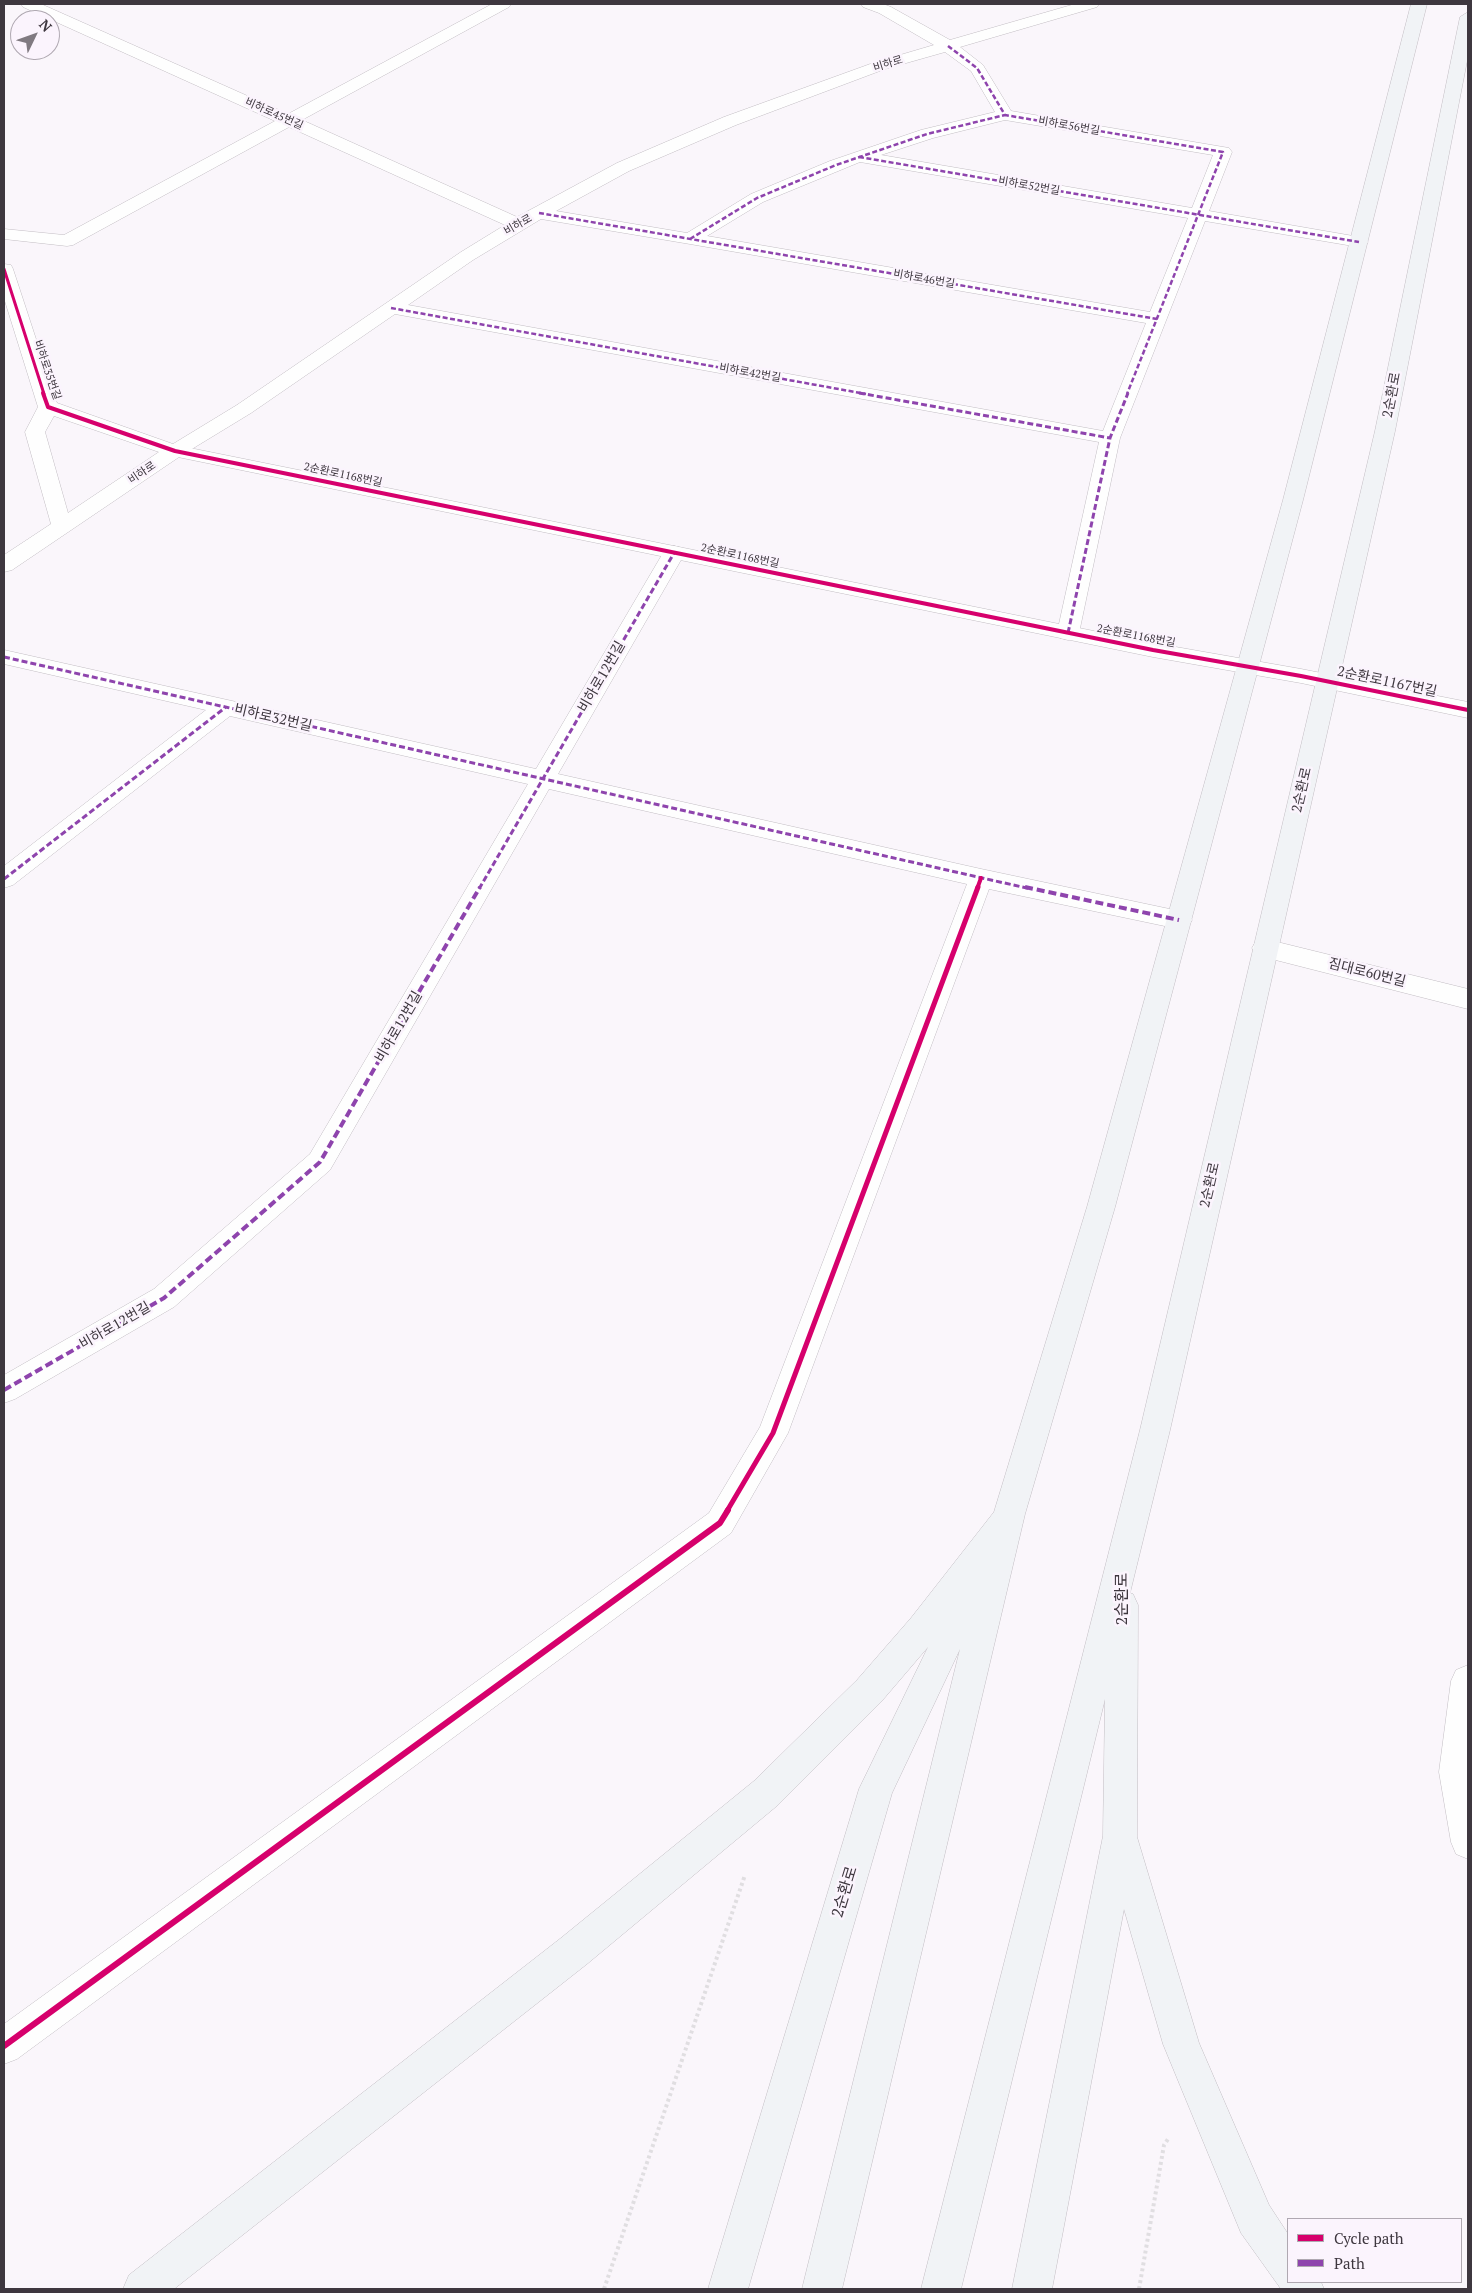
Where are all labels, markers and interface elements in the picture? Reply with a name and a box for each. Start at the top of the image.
north arrow [10,10,60,60]
text: N [35,15,56,36]
street label: 비하로 [872,53,904,75]
street label: 비하로45번길 [243,95,305,133]
street label: 비하로56번길 [1037,114,1101,138]
street label: 비하로52번길 [997,174,1061,198]
street label: 비하로 [502,212,534,238]
street label: 비하로46번길 [892,267,956,291]
street label: 비하로35번길 [31,338,63,402]
street label: 비하로42번길 [718,361,782,385]
street label: 2순환로 [1379,371,1405,419]
street label: 비하로 [126,459,158,487]
street label: 2순환로1168번길 [303,460,383,490]
street label: 2순환로1168번길 [700,541,780,571]
street label: 2순환로1168번길 [1096,622,1176,650]
street label: 비하로12번길 [575,638,629,716]
street label: 2순환로1167번길 [1336,663,1438,701]
street label: 비하로32번길 [232,701,314,735]
street label: 2순환로 [1289,766,1315,814]
street label: 짐대로60번길 [1326,955,1408,991]
street label: 비하로12번길 [372,988,426,1066]
street label: 2순환로 [1197,1161,1223,1209]
street label: 비하로12번길 [76,1299,154,1353]
street label: 2순환로 [1112,1573,1132,1625]
street label: 2순환로 [828,1864,862,1920]
legend [1287,2218,1462,2283]
text: Cycle path [1334,2228,1404,2248]
text: Path [1334,2253,1365,2273]

